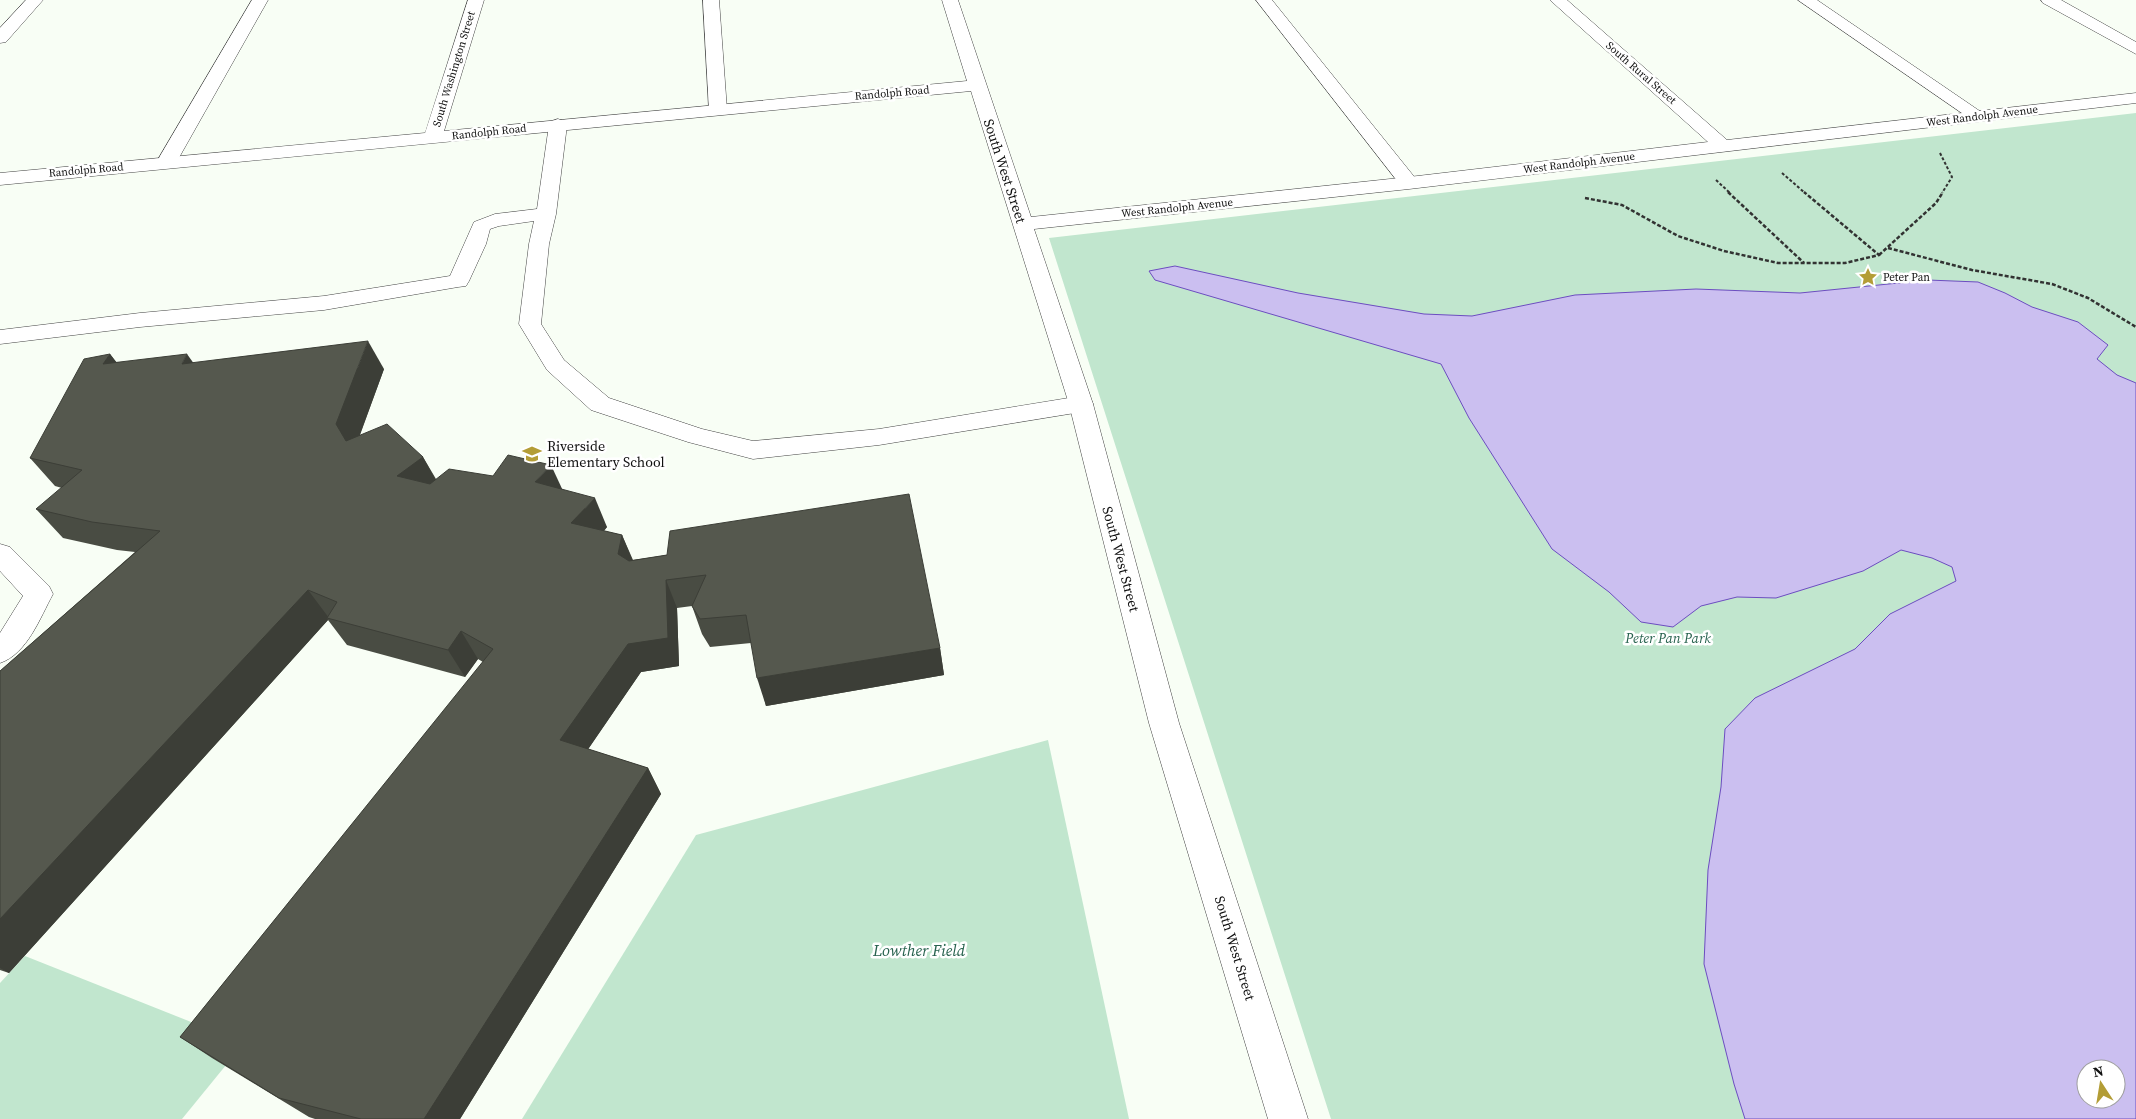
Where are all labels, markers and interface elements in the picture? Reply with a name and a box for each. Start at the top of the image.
street label: South Washington Street [429,9,479,129]
street label: South Rural Street [1603,38,1680,108]
street label: Randolph Road [854,82,931,104]
street label: West Randolph Avenue [1925,102,2039,130]
street label: South West Street [979,116,1031,226]
street label: Randolph Road [451,121,528,143]
street label: West Randolph Avenue [1522,149,1636,177]
street label: Randolph Road [48,159,125,181]
street label: West Randolph Avenue [1120,195,1234,221]
place icon: Peter Pan [1857,266,1879,288]
place label: Peter Pan [1883,270,1930,285]
place label: Riverside Elementary School [547,436,665,472]
school or university icon: Riverside Elementary School [521,443,543,465]
street label: South West Street [1097,504,1145,614]
park label: Peter Pan Park [1624,628,1711,648]
street label: South West Street [1210,893,1261,1003]
park label: Lowther Field [872,939,966,961]
north arrow [2076,1059,2126,1109]
text: N [2091,1060,2105,1082]

